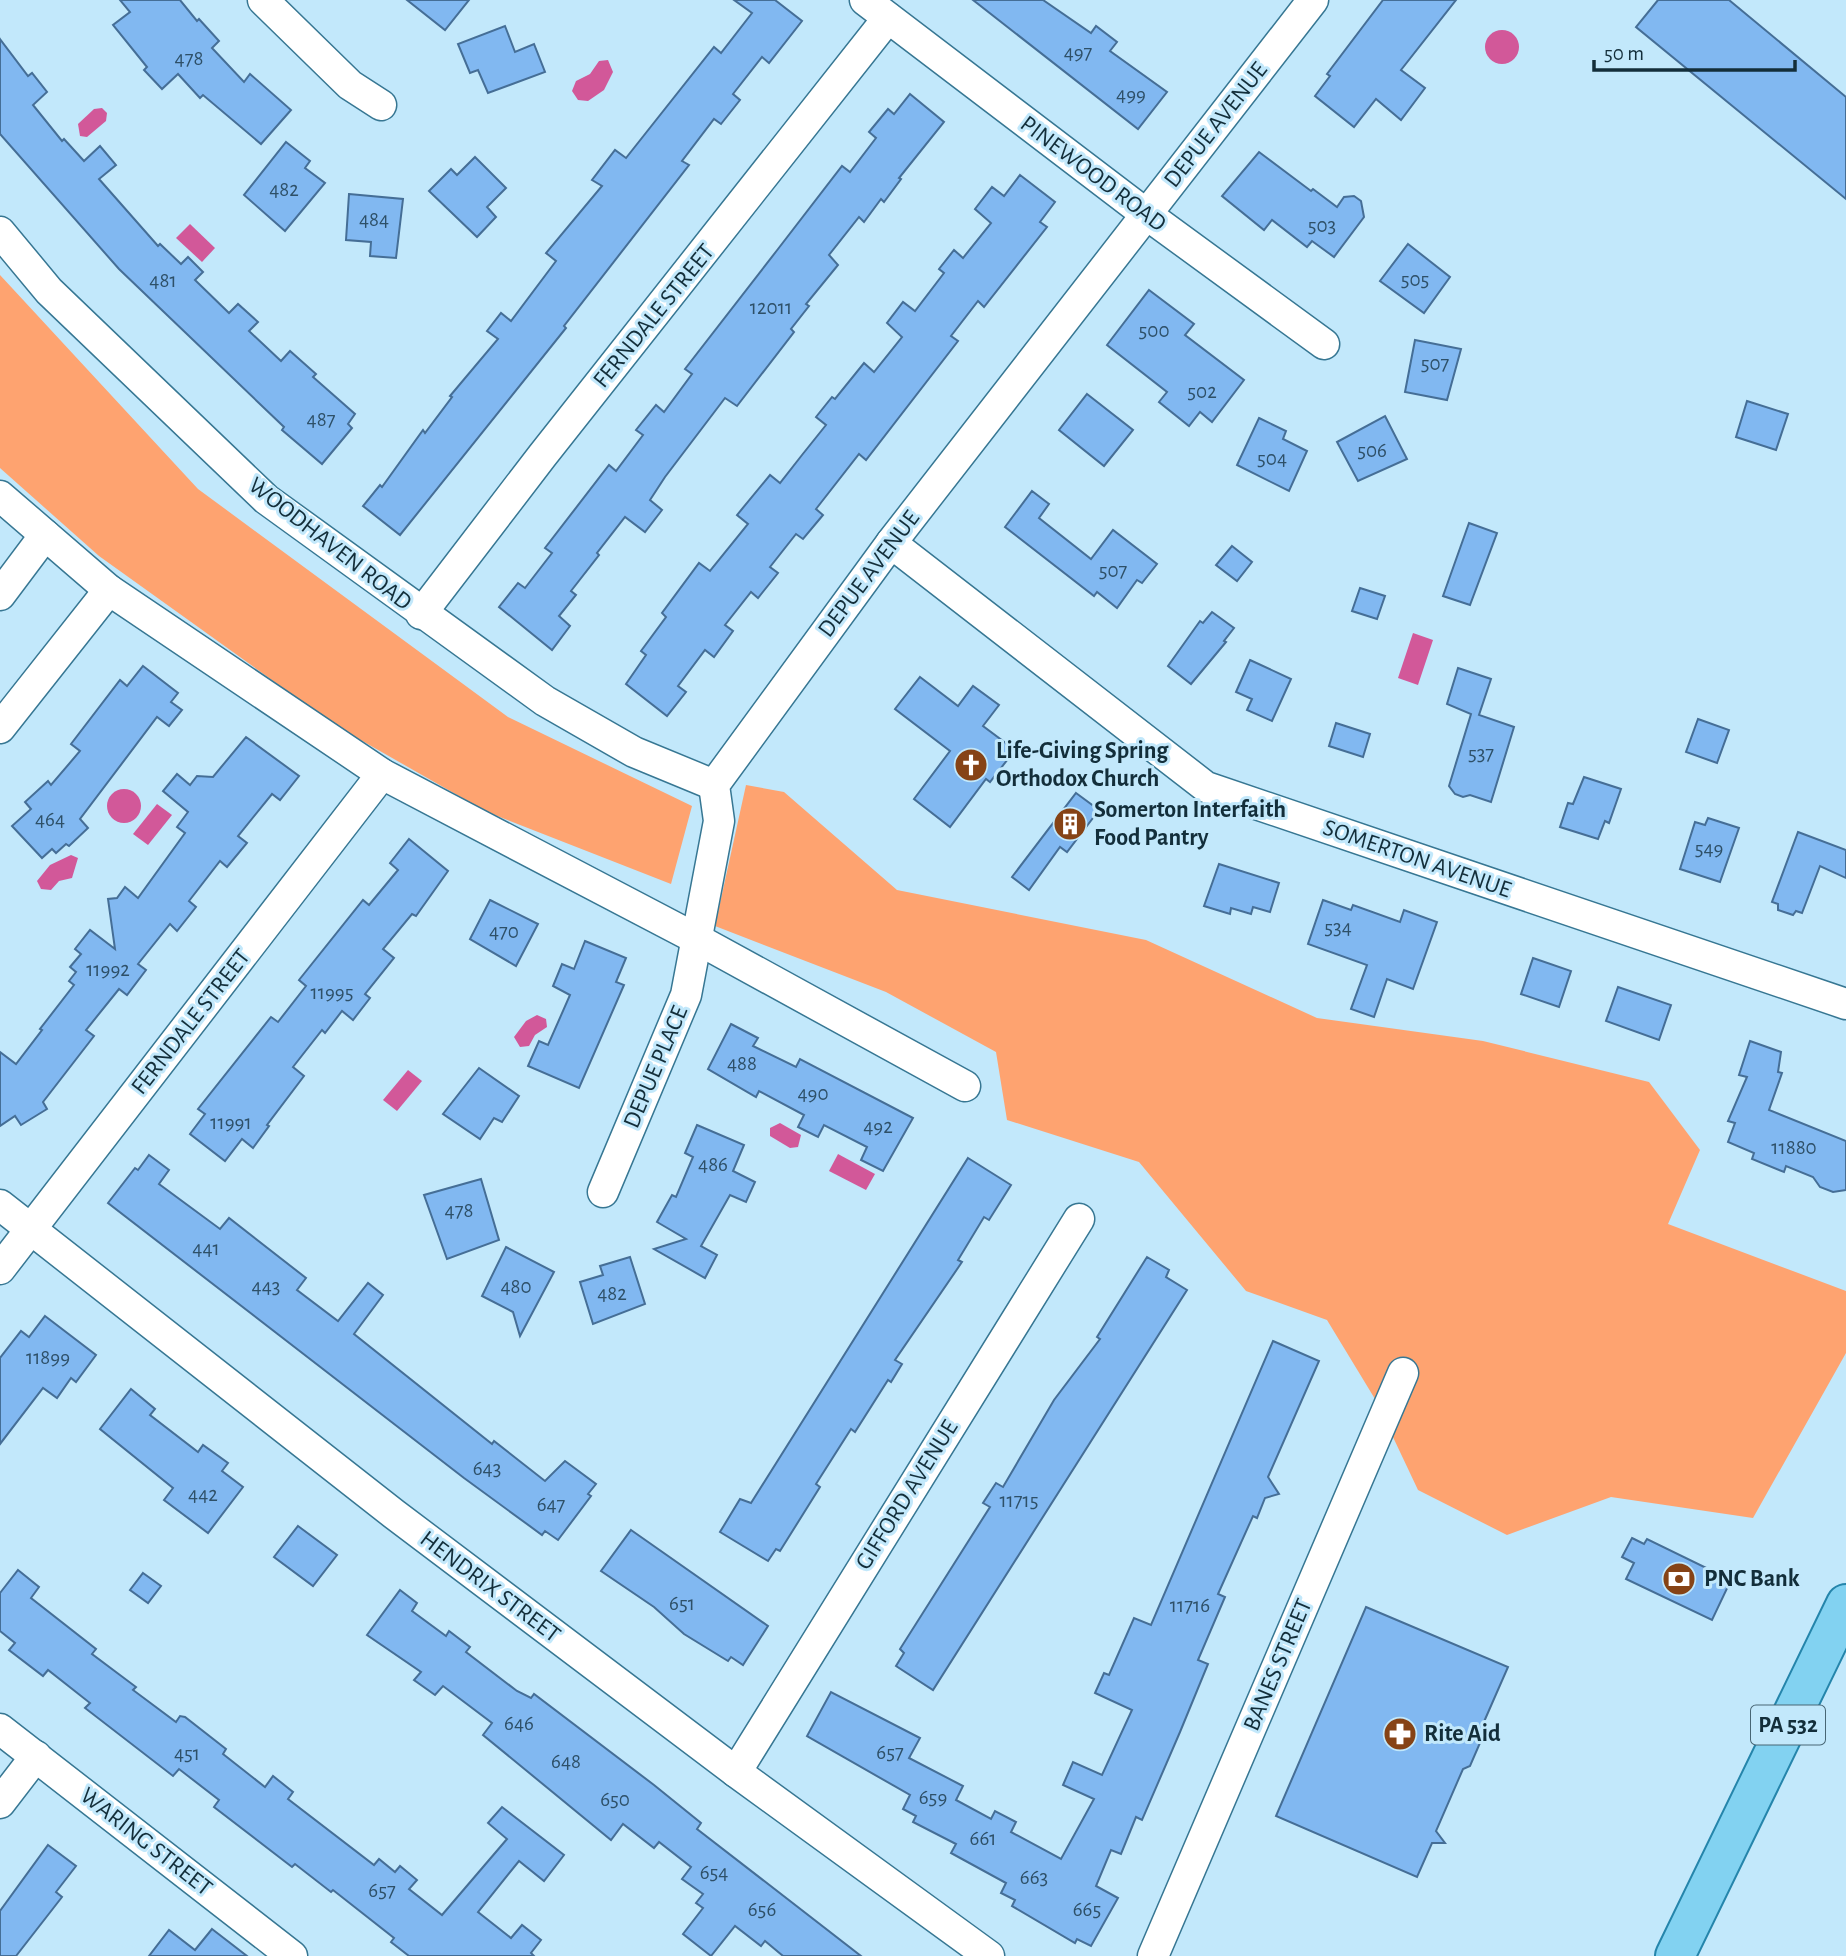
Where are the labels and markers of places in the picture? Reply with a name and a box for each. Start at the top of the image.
place label: Life-Giving Spring Orthodox Church [996,739,1169,791]
church icon: Life-Giving Spring Orthodox Church [952,746,990,784]
place label: Somerton Interfaith Food Pantry [1094,798,1286,850]
building icon: Somerton Interfaith Food Pantry [1051,805,1089,843]
bank icon: PNC Bank [1660,1560,1698,1598]
place label: PNC Bank [1704,1567,1800,1591]
pharmacy icon: Rite Aid [1381,1715,1419,1753]
place label: Rite Aid [1424,1722,1501,1746]

